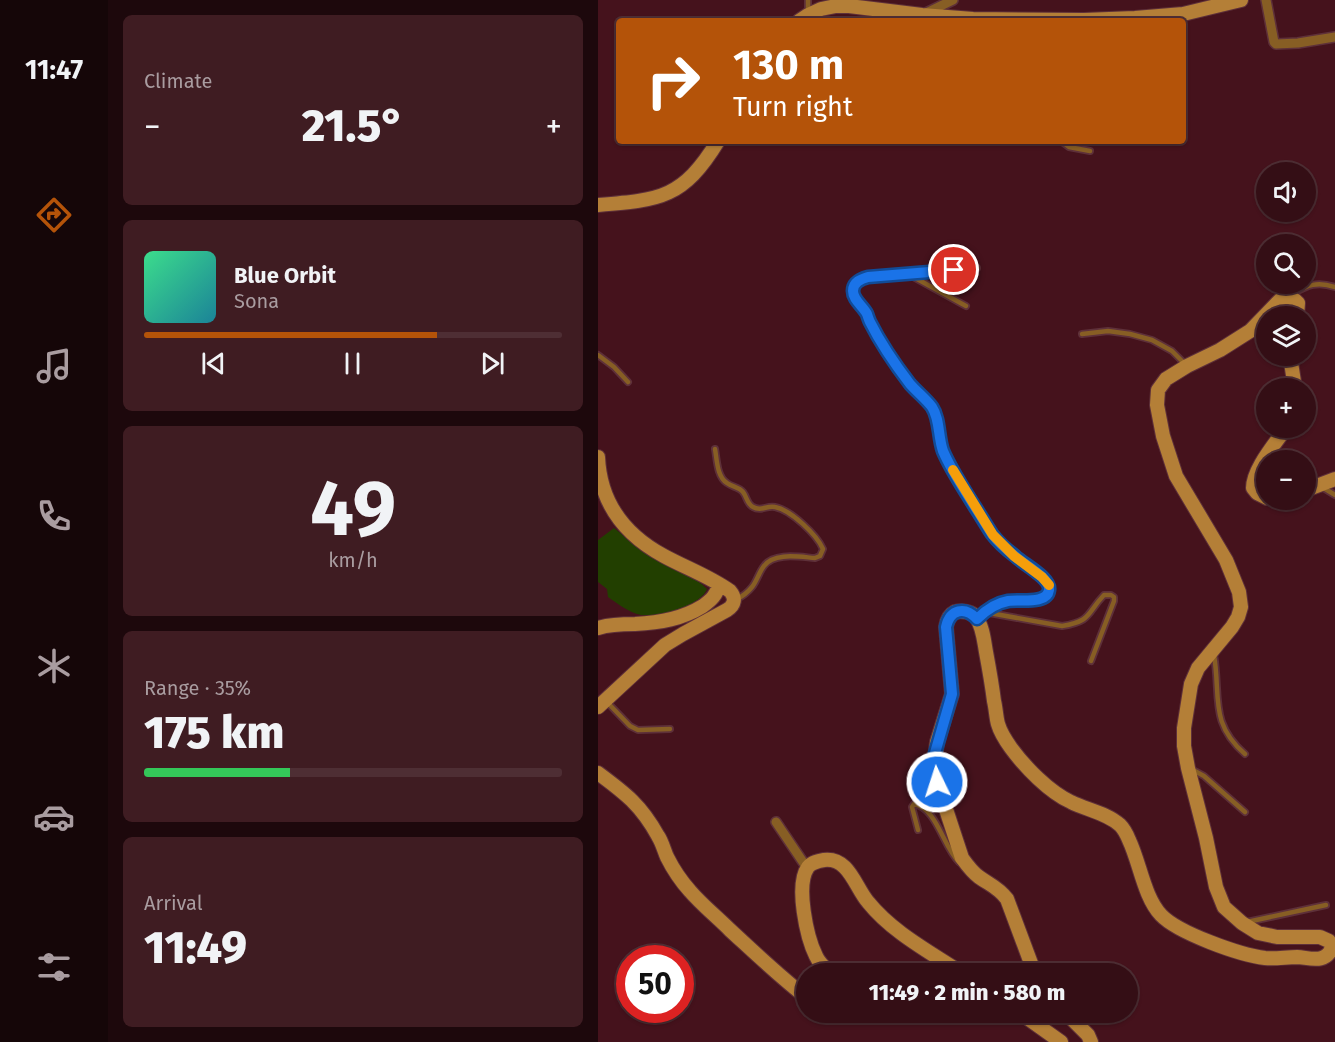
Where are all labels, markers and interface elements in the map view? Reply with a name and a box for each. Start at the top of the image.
text: 130 m [733,40,844,90]
icon: right [634,42,712,120]
text: 11:47 [25,54,83,86]
text: Climate [144,69,212,93]
text: Turn right [733,91,853,123]
text: 21.5° [302,99,404,153]
text: − [144,107,161,147]
text: + [546,107,562,147]
map controls [1256,162,1316,510]
button: sound [1256,162,1316,222]
icon: directions [33,194,75,236]
button: search [1256,234,1316,294]
pin [928,244,979,295]
icon: arrive [937,253,970,286]
text: Blue Orbit [234,262,336,289]
text: Sona [234,289,279,313]
button: layers [1256,306,1316,366]
icon: music [33,345,75,387]
icon: previous [197,347,230,380]
icon: pause [336,347,369,380]
icon: next [476,347,509,380]
button: + [1256,378,1316,438]
button: − [1256,450,1316,510]
text: 49 [310,462,396,556]
icon: phone [33,495,75,537]
text: km/h [328,548,378,572]
icon: climate [33,645,75,687]
text: Range · 35% [144,676,251,700]
text: 175 km [144,706,284,760]
position arrow [905,750,969,814]
icon: car [33,796,75,838]
text: Arrival [144,891,203,915]
text: 11:49 [144,921,247,975]
speed limit sign: 50 [616,945,694,1023]
icon: filters [33,946,75,988]
text: 11:49 · 2 min · 580 m [869,979,1065,1006]

